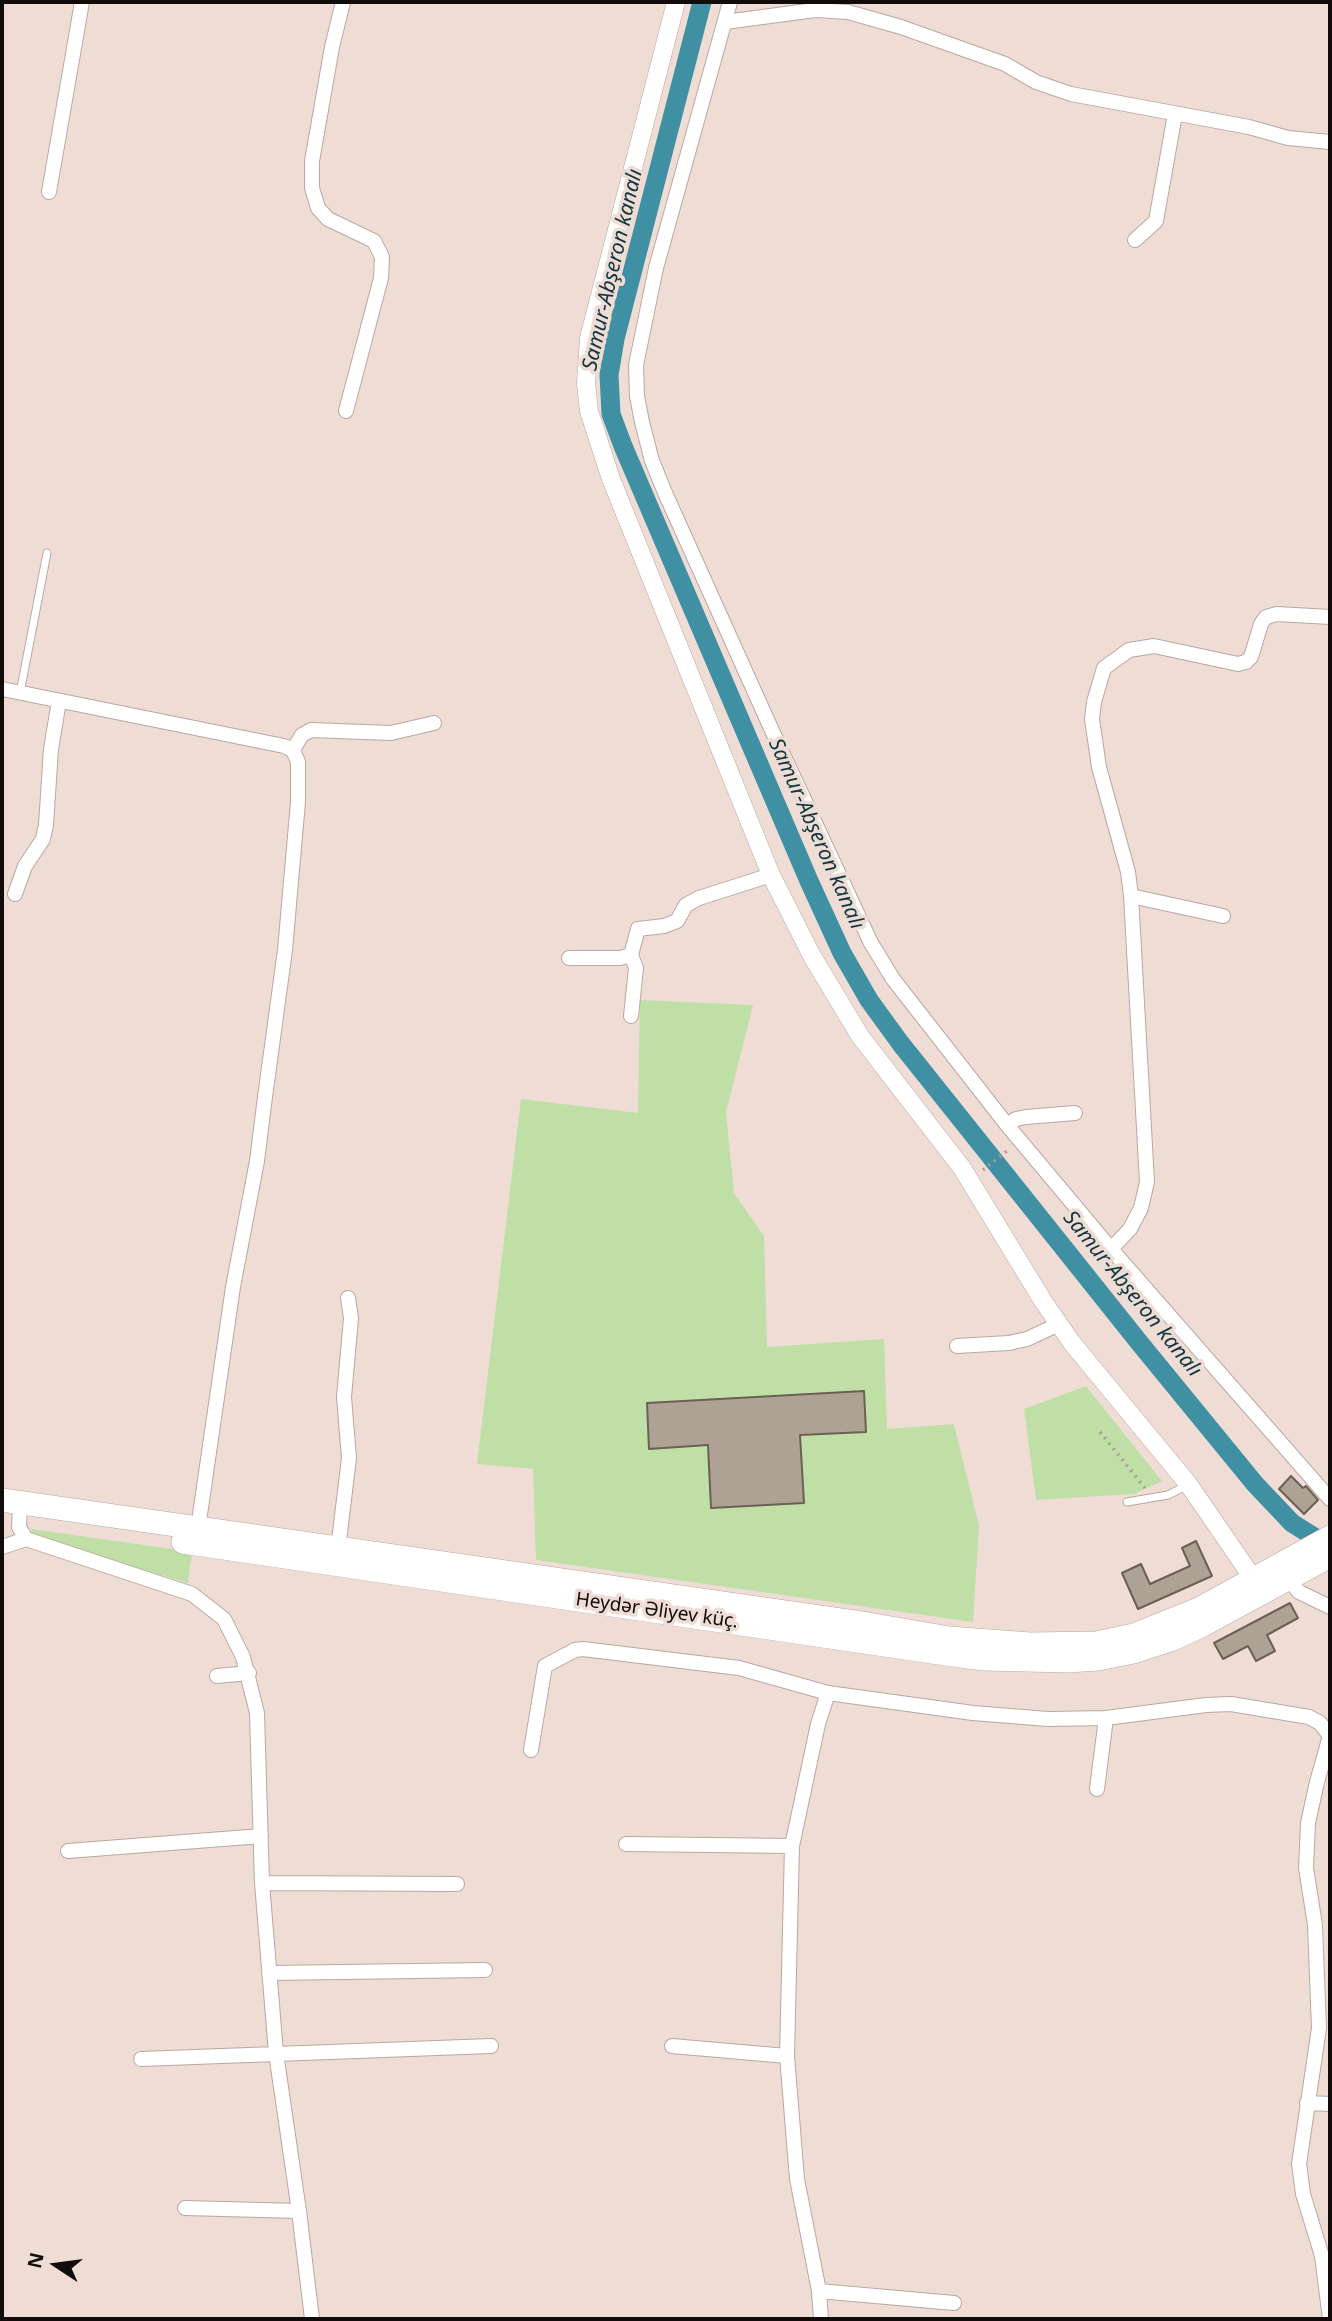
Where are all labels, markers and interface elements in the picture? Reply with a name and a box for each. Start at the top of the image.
water label: Samur-Abşeron kanalı [578,167,648,373]
water label: Samur-Abşeron kanalı [763,735,869,933]
water label: Samur-Abşeron kanalı [1057,1206,1207,1382]
street label: Heydər Əliyev küç. [574,1588,740,1634]
north arrow [21,2230,91,2300]
text: N [21,2250,50,2271]

